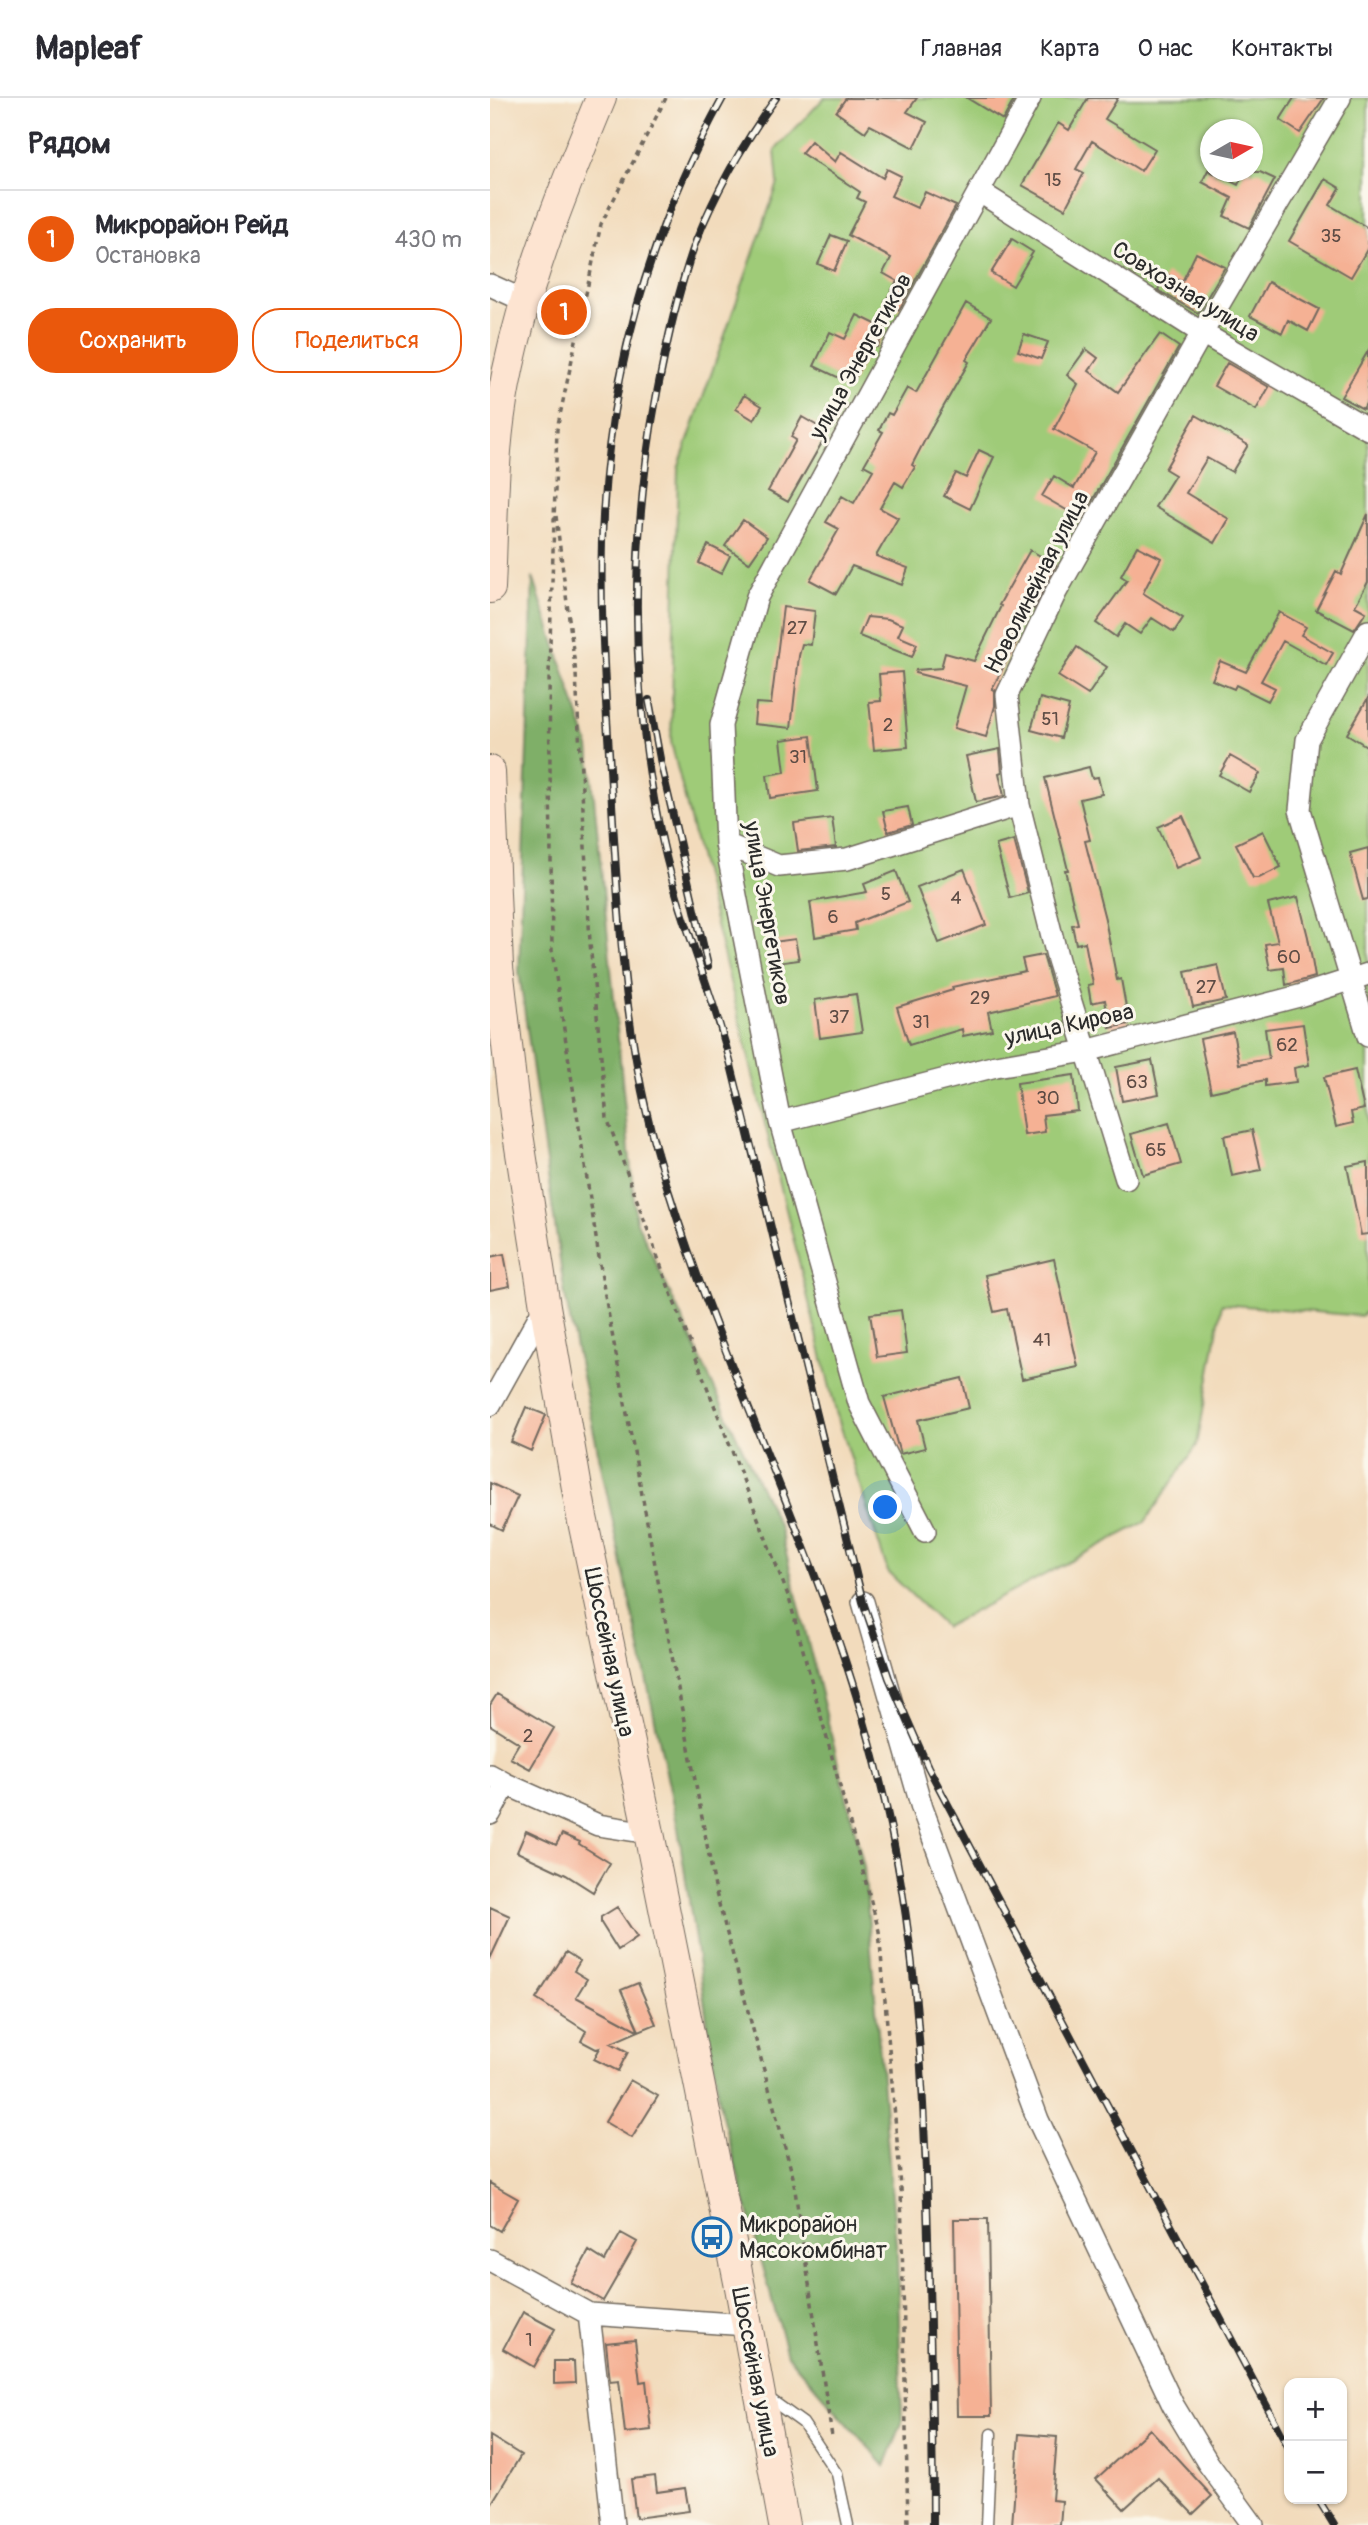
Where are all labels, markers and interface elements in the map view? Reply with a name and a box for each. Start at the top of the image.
text: Mapleaf [35,28,143,69]
text: Главная [921,34,1002,63]
text: Карта [1040,34,1100,63]
text: О нас [1138,34,1193,63]
text: Контакты [1231,34,1333,63]
north arrow [1200,119,1263,182]
text: Рядом [28,125,111,162]
house number: 15 [1044,168,1062,192]
text: Микрорайон Рейд [95,209,288,241]
house number: 35 [1321,224,1341,248]
text: 1 [47,225,56,254]
text: 430 m [395,225,462,254]
street label: Совхозная улица [1107,235,1265,348]
text: Остановка [95,241,201,270]
street label: улица Энергетиков [802,268,918,446]
pin: 1 [541,286,587,338]
button: Сохранить [28,308,238,373]
button: Поделиться [252,308,462,373]
street label: Новолинейная улица [978,486,1095,679]
house number: 27 [787,616,807,640]
house number: 51 [1041,707,1059,731]
house number: 2 [883,713,893,737]
house number: 31 [789,745,807,769]
street label: улица Энергетиков [737,818,798,1007]
house number: 5 [881,882,891,906]
house number: 4 [950,886,962,910]
house number: 6 [827,905,839,929]
house number: 60 [1277,945,1301,969]
house number: 27 [1196,975,1216,999]
house number: 29 [970,986,990,1010]
street label: улица Кирова [1001,997,1136,1052]
house number: 37 [829,1005,849,1029]
house number: 31 [912,1010,930,1034]
house number: 62 [1276,1033,1298,1057]
house number: 63 [1126,1070,1148,1094]
house number: 30 [1036,1086,1060,1110]
house number: 65 [1145,1138,1167,1162]
house number: 41 [1033,1328,1051,1352]
your location [868,1490,902,1524]
street label: Шоссейная улица [577,1565,642,1739]
house number: 2 [523,1724,533,1748]
place label: Микрорайон Мясокомбинат [739,2210,887,2265]
bus stop icon: Микрорайон Мясокомбинат [691,2216,733,2258]
street label: Шоссейная улица [725,2285,786,2459]
house number: 1 [525,2328,533,2352]
map controls [1284,2378,1347,2504]
button: + [1284,2378,1347,2441]
button: − [1284,2441,1347,2504]

